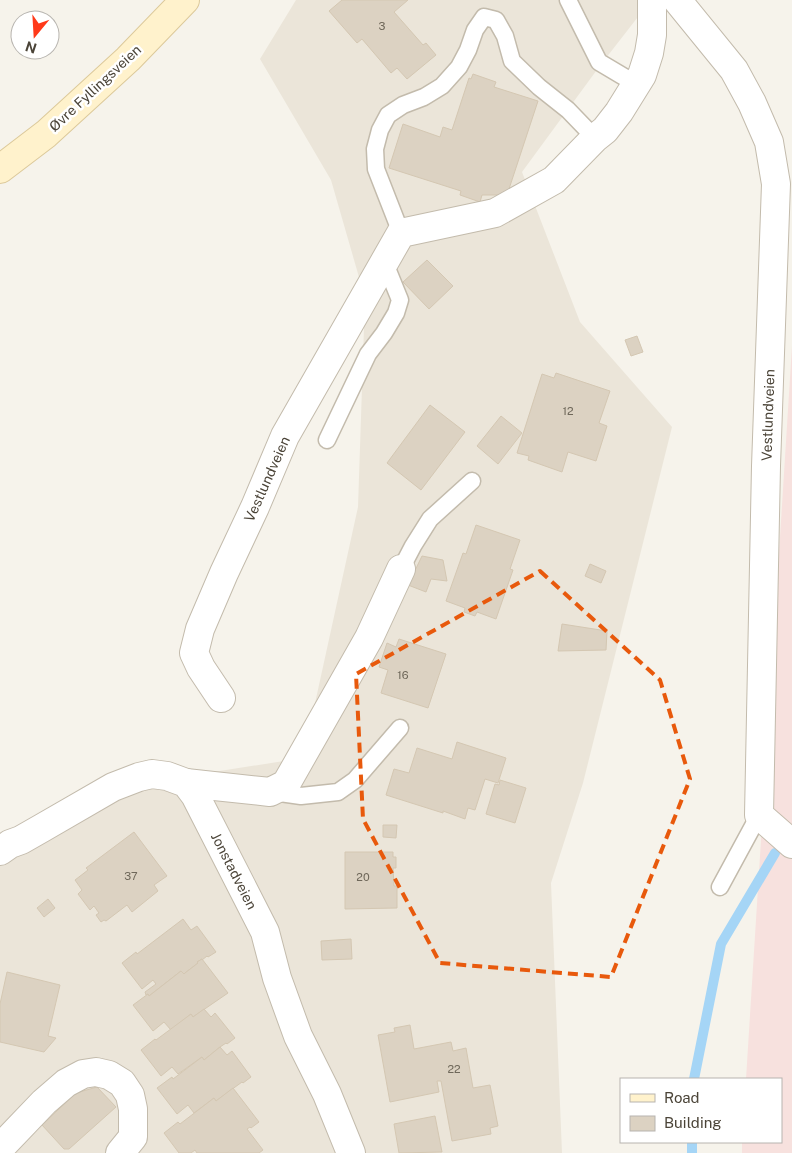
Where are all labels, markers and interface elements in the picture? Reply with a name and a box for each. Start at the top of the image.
north arrow [10,10,60,60]
house number: 3 [379,20,386,32]
text: N [23,38,39,57]
street label: Øvre Fyllingsveien [46,41,144,135]
street label: Vestlundveien [758,369,778,461]
house number: 12 [562,405,574,417]
street label: Vestlundveien [241,434,293,524]
house number: 16 [397,669,409,681]
street label: Jonstadveien [208,830,260,912]
house number: 37 [124,870,138,882]
house number: 20 [356,871,370,883]
house number: 22 [447,1063,461,1075]
legend [620,1078,782,1143]
text: Road [664,1089,700,1106]
text: Building [664,1114,722,1131]

